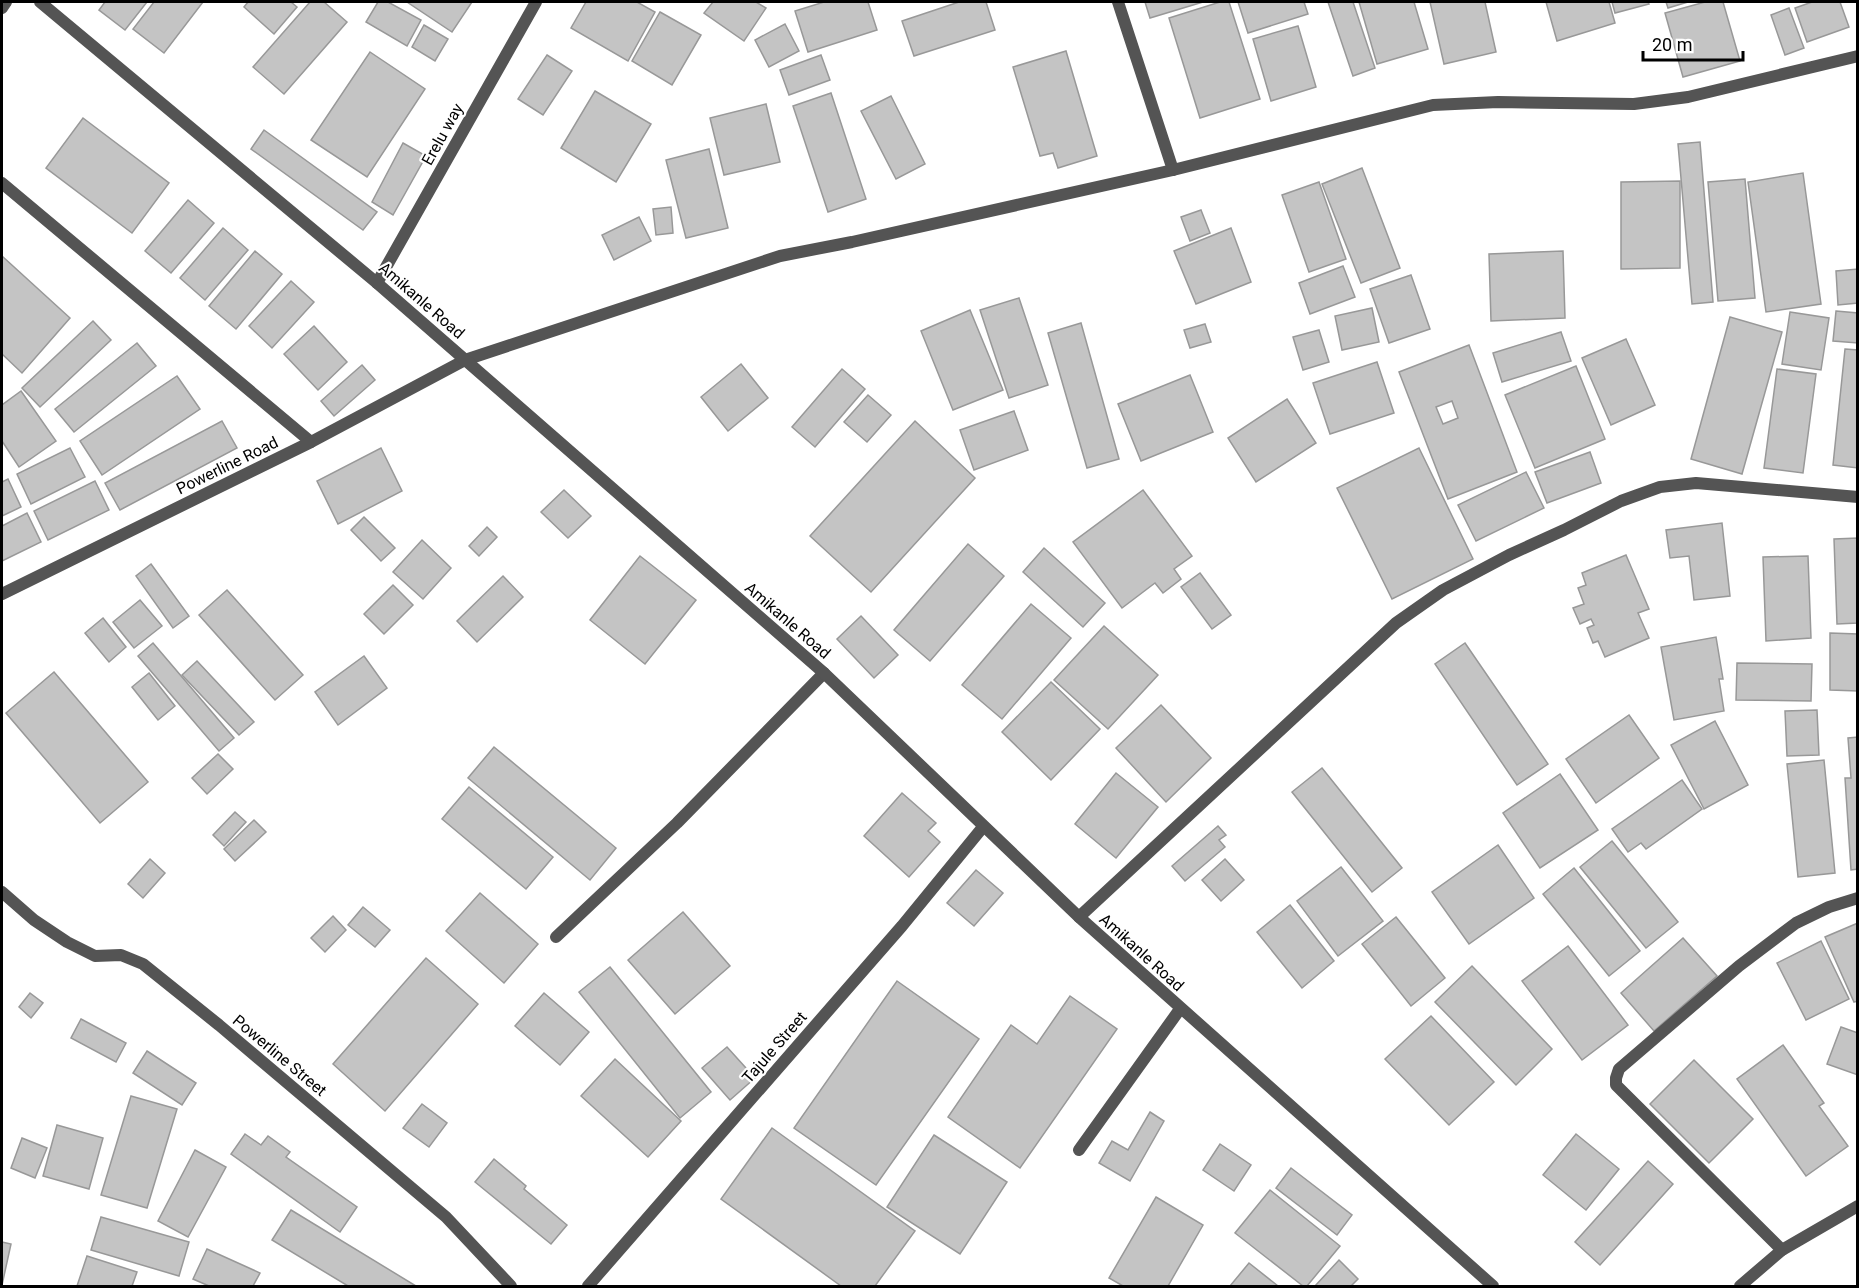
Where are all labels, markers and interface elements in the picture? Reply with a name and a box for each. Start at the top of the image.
scale bar [1643,24,1744,62]
text: 20 m [1652,34,1692,55]
street label: Erelu way [418,100,467,168]
street label: Amikanle Road [375,258,468,343]
street label: Powerline Road [173,433,281,498]
street label: Amikanle Road [741,578,834,663]
street label: Amikanle Road [1096,909,1188,995]
street label: Tajule Street [738,1008,811,1087]
street label: Powerline Street [229,1011,330,1100]

